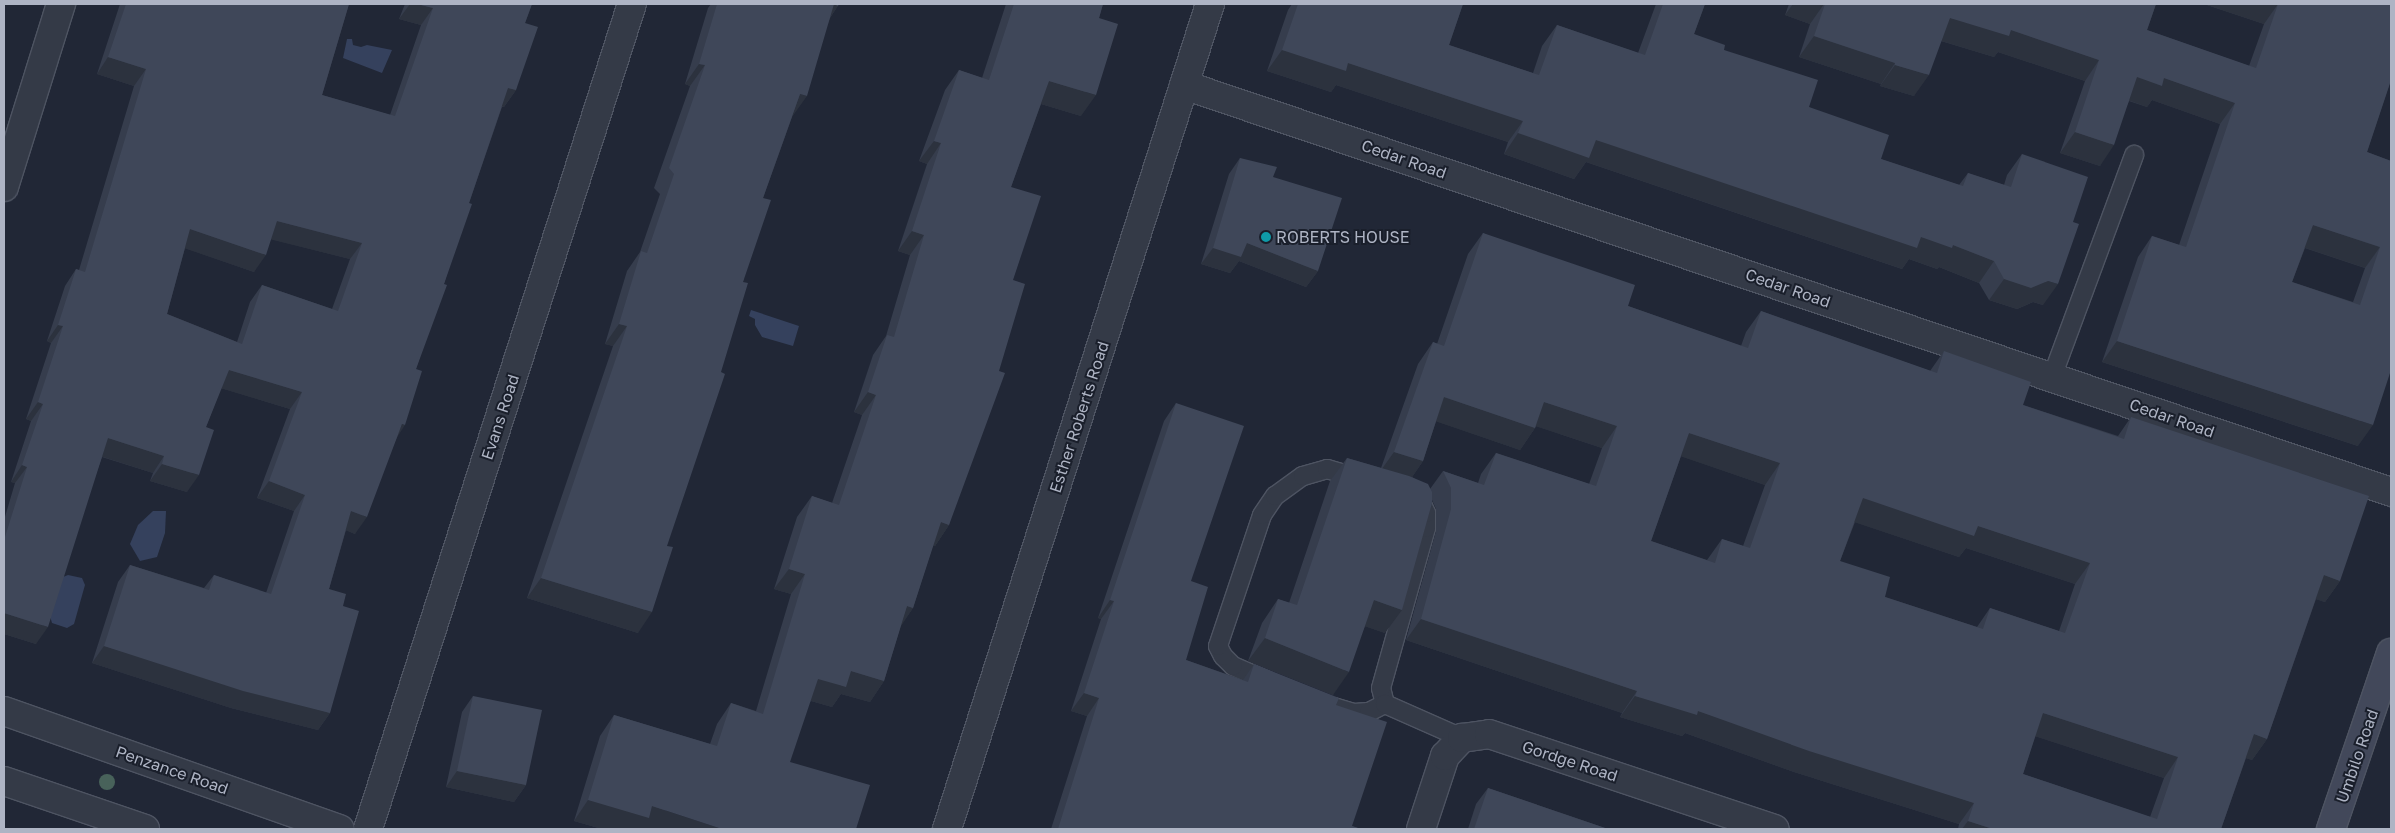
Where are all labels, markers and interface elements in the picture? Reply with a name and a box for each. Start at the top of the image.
street label: Cedar Road [1359,136,1449,182]
place label: ROBERTS HOUSE [1276,227,1410,247]
marker: ROBERTS HOUSE [1260,231,1272,243]
street label: Cedar Road [1743,265,1833,311]
street label: Esther Roberts Road [1045,339,1113,495]
street label: Evans Road [477,372,523,462]
street label: Cedar Road [2127,395,2217,441]
street label: Umbilo Road [2332,707,2382,805]
street label: Gordge Road [1520,737,1620,785]
street label: Penzance Road [113,742,231,798]

